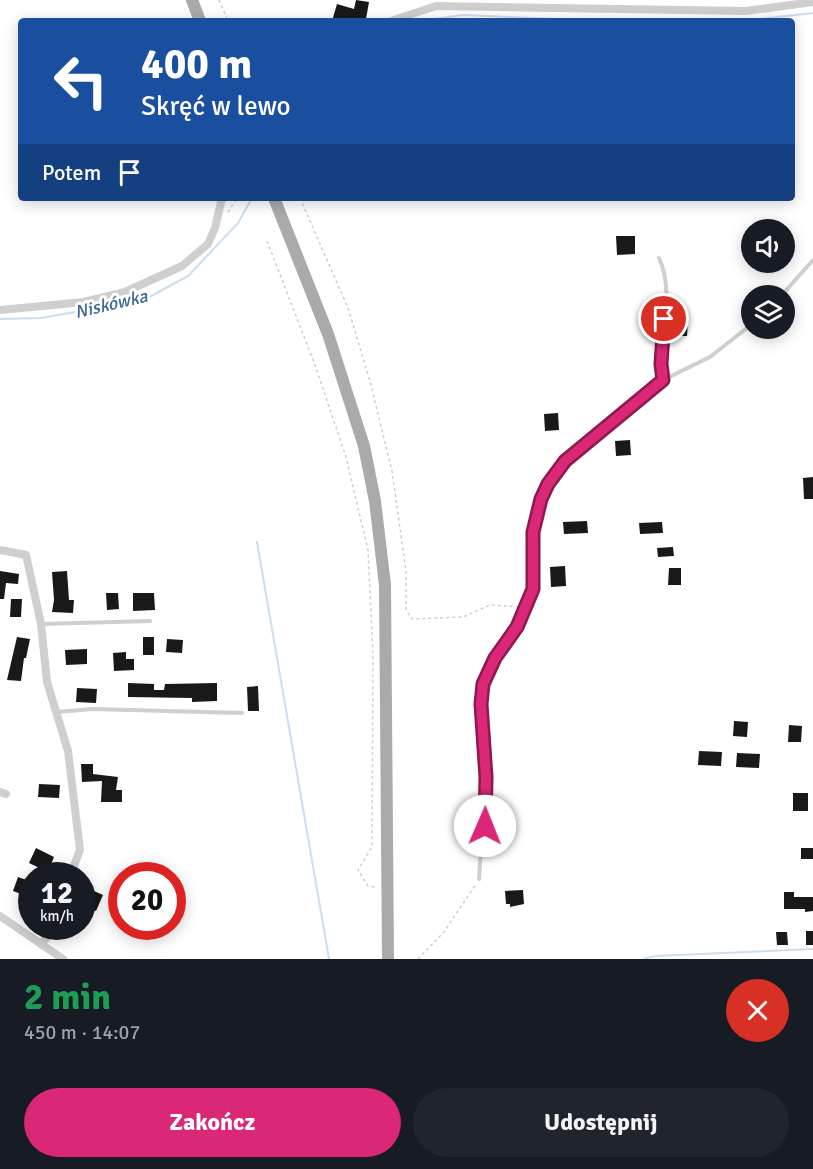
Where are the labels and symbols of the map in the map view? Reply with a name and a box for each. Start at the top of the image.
water label: Niskówka [72,285,150,323]
pin [638,293,689,344]
position arrow [453,794,517,858]
speed limit sign: 20 [108,862,186,940]

